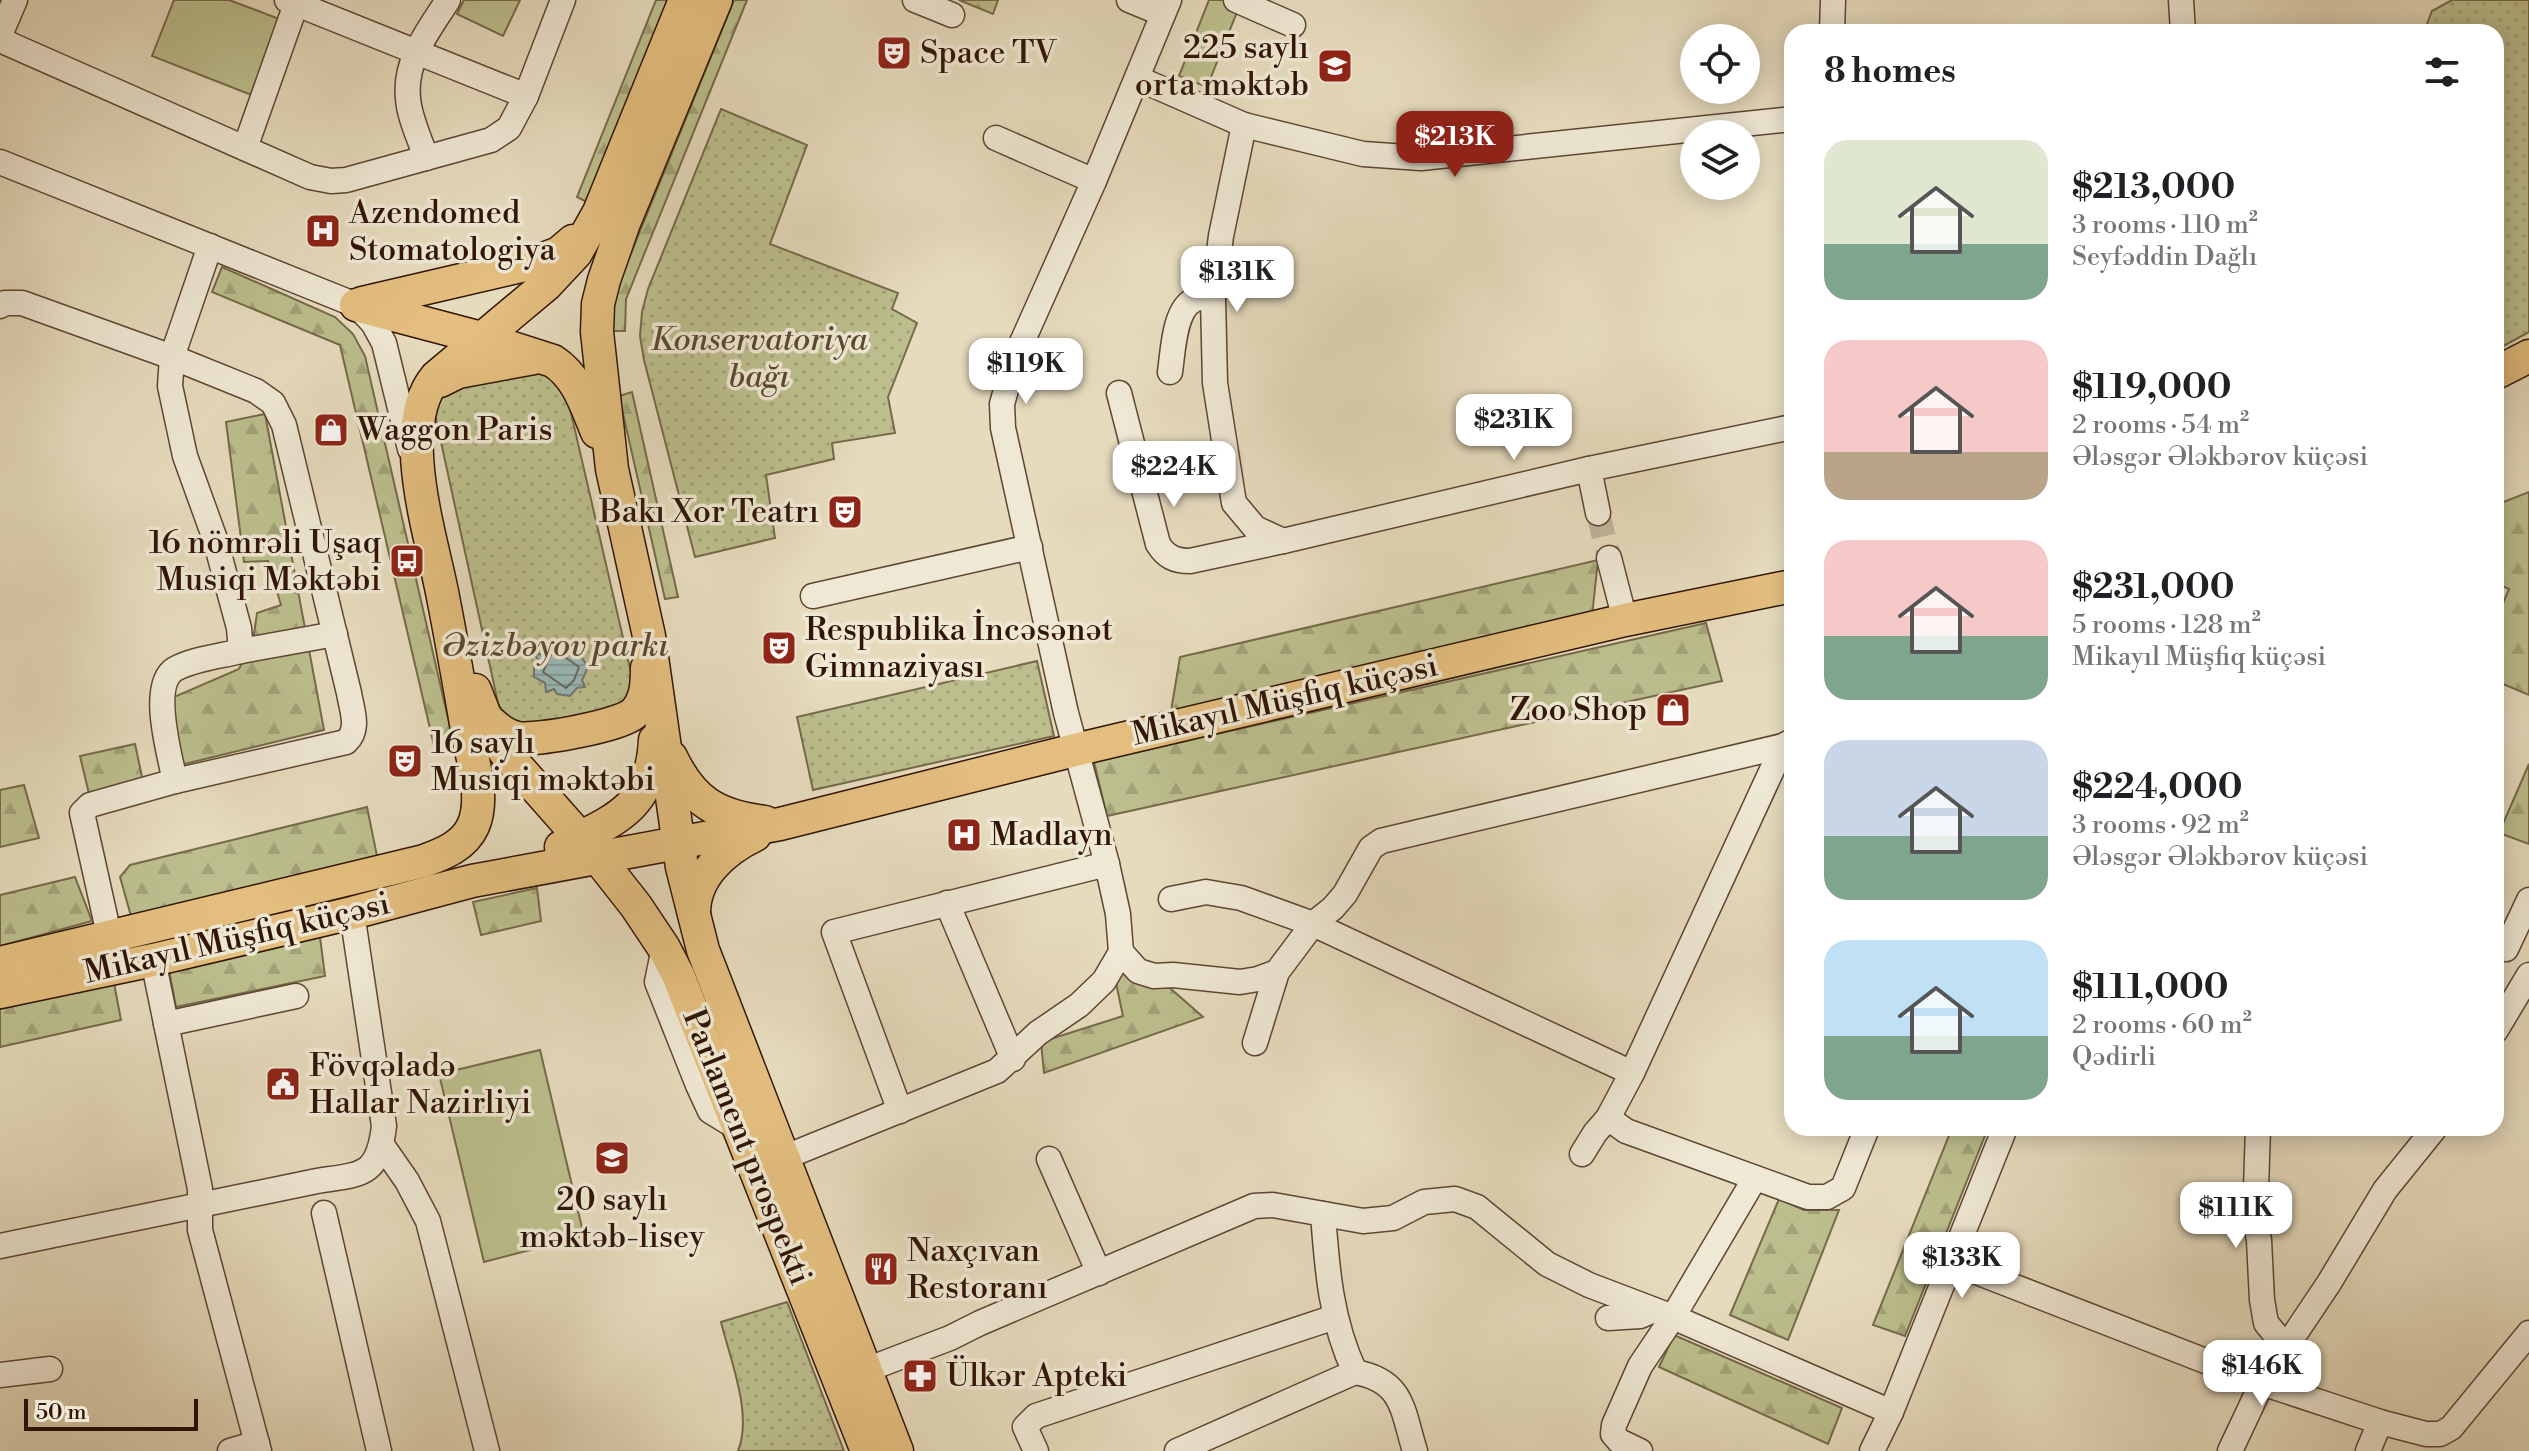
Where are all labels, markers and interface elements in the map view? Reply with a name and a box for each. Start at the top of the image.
map controls [1680,24,1760,200]
button: locate [1680,24,1760,104]
place label: 225 saylı orta məktəb [1135,28,1309,105]
place label: Space TV [920,33,1058,73]
theatre icon: Space TV [875,34,913,72]
school or university icon: 225 saylı orta məktəb [1316,47,1354,85]
icon: filters [2420,50,2464,94]
text: 8 homes [1824,51,1956,93]
pin: $213K [1399,111,1511,179]
button: layers [1680,120,1760,200]
text: $213K [1414,121,1496,153]
text: $213,000 [2072,167,2235,209]
icon: home [1888,172,1984,268]
place label: Azendomed Stomatologiya [348,193,556,270]
text: 3 rooms · 110 m² [2072,209,2258,241]
hospital icon: Azendomed Stomatologiya [304,212,342,250]
text: Seyfəddin Dağlı [2072,241,2257,273]
pin: $131K [1181,246,1293,314]
text: $131K [1199,256,1275,288]
park label: Konservatoriya bağı [650,320,868,397]
pin: $119K [970,338,1082,406]
text: $119K [987,348,1065,380]
text: $119,000 [2072,367,2231,409]
icon: home [1888,372,1984,468]
pin: $231K [1458,394,1570,462]
text: $231K [1474,404,1554,436]
text: 2 rooms · 54 m² [2072,409,2249,441]
place label: Waggon Paris [356,410,552,450]
shop icon: Waggon Paris [312,411,350,449]
pin: $224K [1118,441,1230,509]
text: Ələsgər Ələkbərov küçəsi [2072,441,2368,473]
text: $224K [1131,451,1217,483]
place label: Bakı Xor Teatrı [598,492,819,532]
theatre icon: Bakı Xor Teatrı [826,493,864,531]
place label: 16 nömrəli Uşaq Musiqi Məktəbi [149,523,381,600]
bus stop icon: 16 nömrəli Uşaq Musiqi Məktəbi [388,542,426,580]
text: $231,000 [2072,567,2234,609]
icon: home [1888,572,1984,668]
place label: Respublika İncəsənət Gimnaziyası [805,609,1113,687]
text: 5 rooms · 128 m² [2072,609,2261,641]
park label: Əzizbəyov parkı [442,626,668,666]
theatre icon: Respublika İncəsənət Gimnaziyası [760,629,798,667]
text: Mikayıl Müşfiq küçəsi [2072,641,2326,673]
street label: Mikayıl Müşfiq küçəsi [1128,645,1442,755]
place label: Zoo Shop [1510,690,1647,730]
shop icon: Zoo Shop [1654,691,1692,729]
place label: 16 saylı Musiqi məktəbi [431,723,655,800]
theatre icon: 16 saylı Musiqi məktəbi [386,742,424,780]
text: $224,000 [2072,767,2242,809]
icon: home [1888,772,1984,868]
text: 3 rooms · 92 m² [2072,809,2249,841]
place label: Madlayn [990,815,1113,855]
hospital icon: Madlayn [945,816,983,854]
text: Ələsgər Ələkbərov küçəsi [2072,841,2368,873]
street label: Mikayıl Müşfiq küçəsi [80,883,394,993]
text: $111,000 [2072,967,2228,1009]
icon: home [1888,972,1984,1068]
street label: Parlament prospekti [673,1003,821,1291]
text: 2 rooms · 60 m² [2072,1009,2252,1041]
text: Qədirli [2072,1041,2156,1073]
place label: Fövqəladə Hallar Nazirliyi [309,1046,531,1123]
public building icon: Fövqəladə Hallar Nazirliyi [264,1065,302,1103]
school or university icon: 20 saylı məktəb-lisey [593,1139,631,1177]
place label: 20 saylı məktəb-lisey [519,1180,705,1257]
pin: $111K [2180,1182,2292,1250]
text: $111K [2198,1192,2274,1224]
place label: Naxçıvan Restoranı [907,1231,1048,1308]
pin: $133K [1906,1232,2018,1300]
text: $133K [1922,1242,2002,1274]
restaurant icon: Naxçıvan Restoranı [862,1250,900,1288]
pin: $146K [2206,1340,2318,1408]
text: $146K [2221,1350,2303,1382]
place label: Ülkər Apteki [946,1355,1127,1396]
pharmacy icon: Ülkər Apteki [901,1357,939,1395]
scale bar [24,1395,198,1431]
text: 50 m [36,1399,87,1426]

